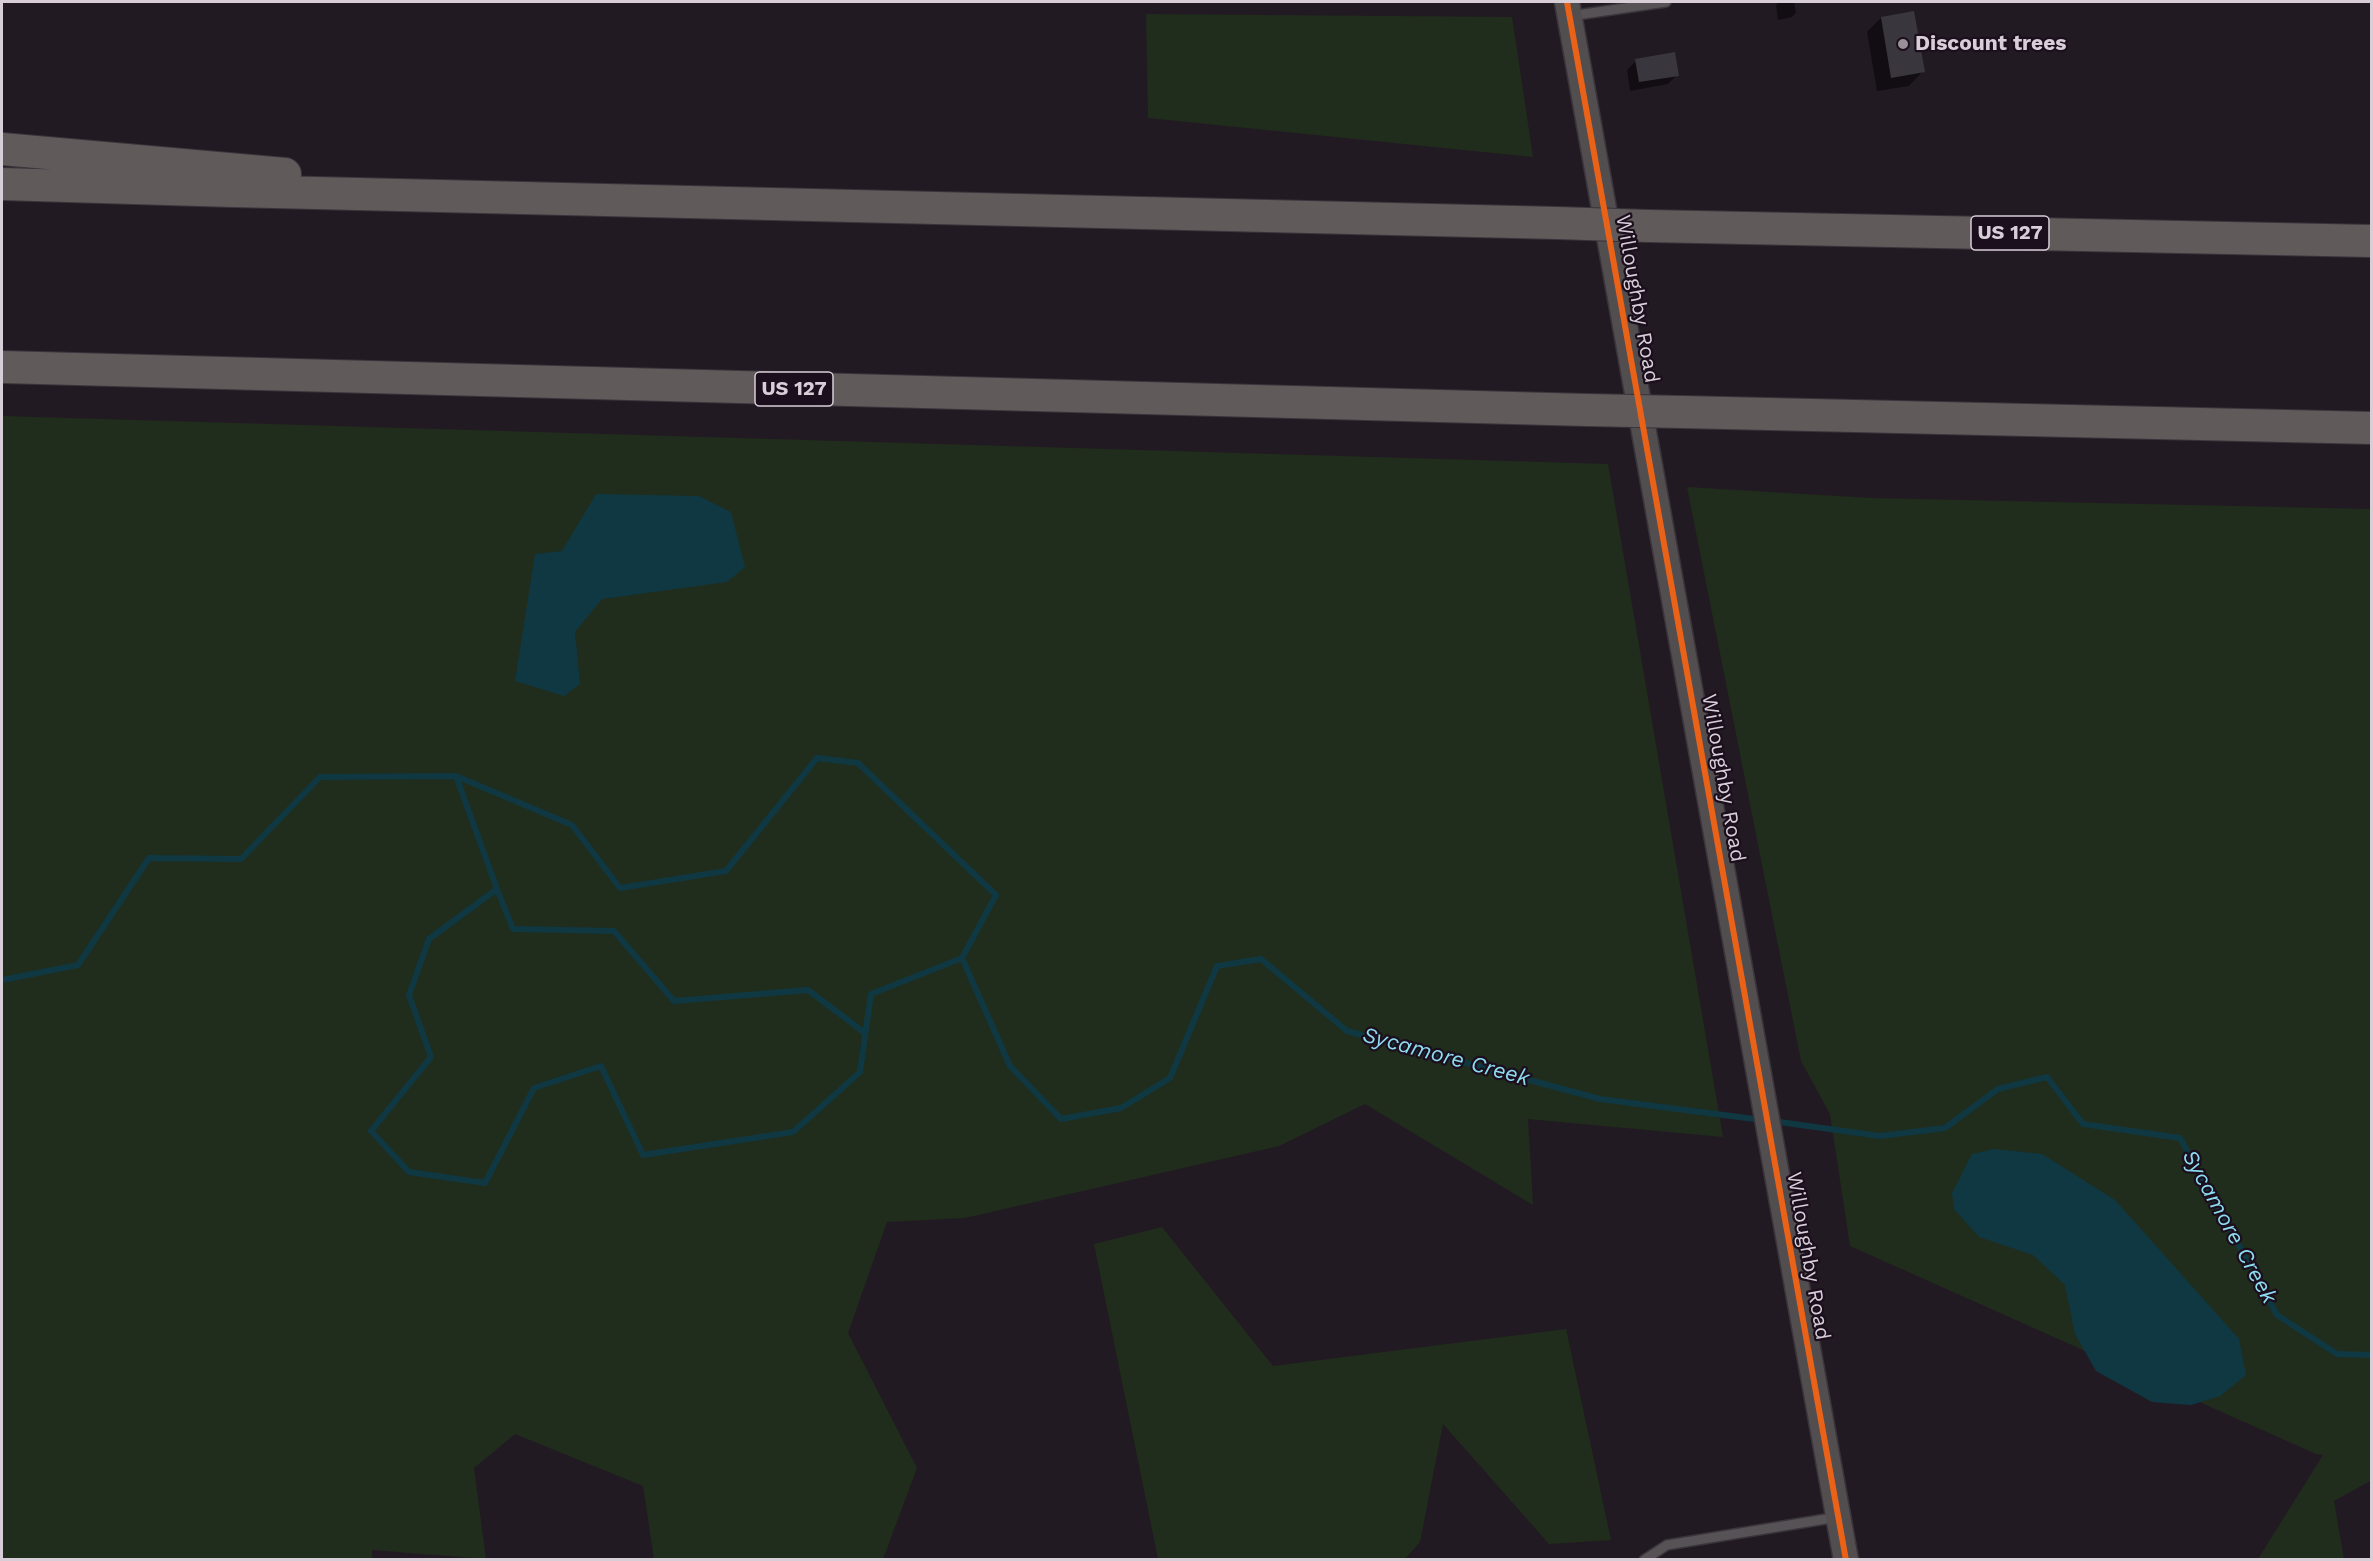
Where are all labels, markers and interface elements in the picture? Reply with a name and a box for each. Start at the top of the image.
place label: Discount trees [1915,31,2066,57]
marker: Discount trees [1896,37,1910,51]
street label: Willoughby Road [1610,213,1664,385]
road number: US 127 [1971,216,2049,250]
road number: US 127 [755,372,833,406]
street label: Willoughby Road [1696,692,1750,864]
water label: Sycamore Creek [1359,1022,1533,1092]
water label: Sycamore Creek [2176,1145,2282,1309]
street label: Willoughby Road [1781,1170,1835,1342]

